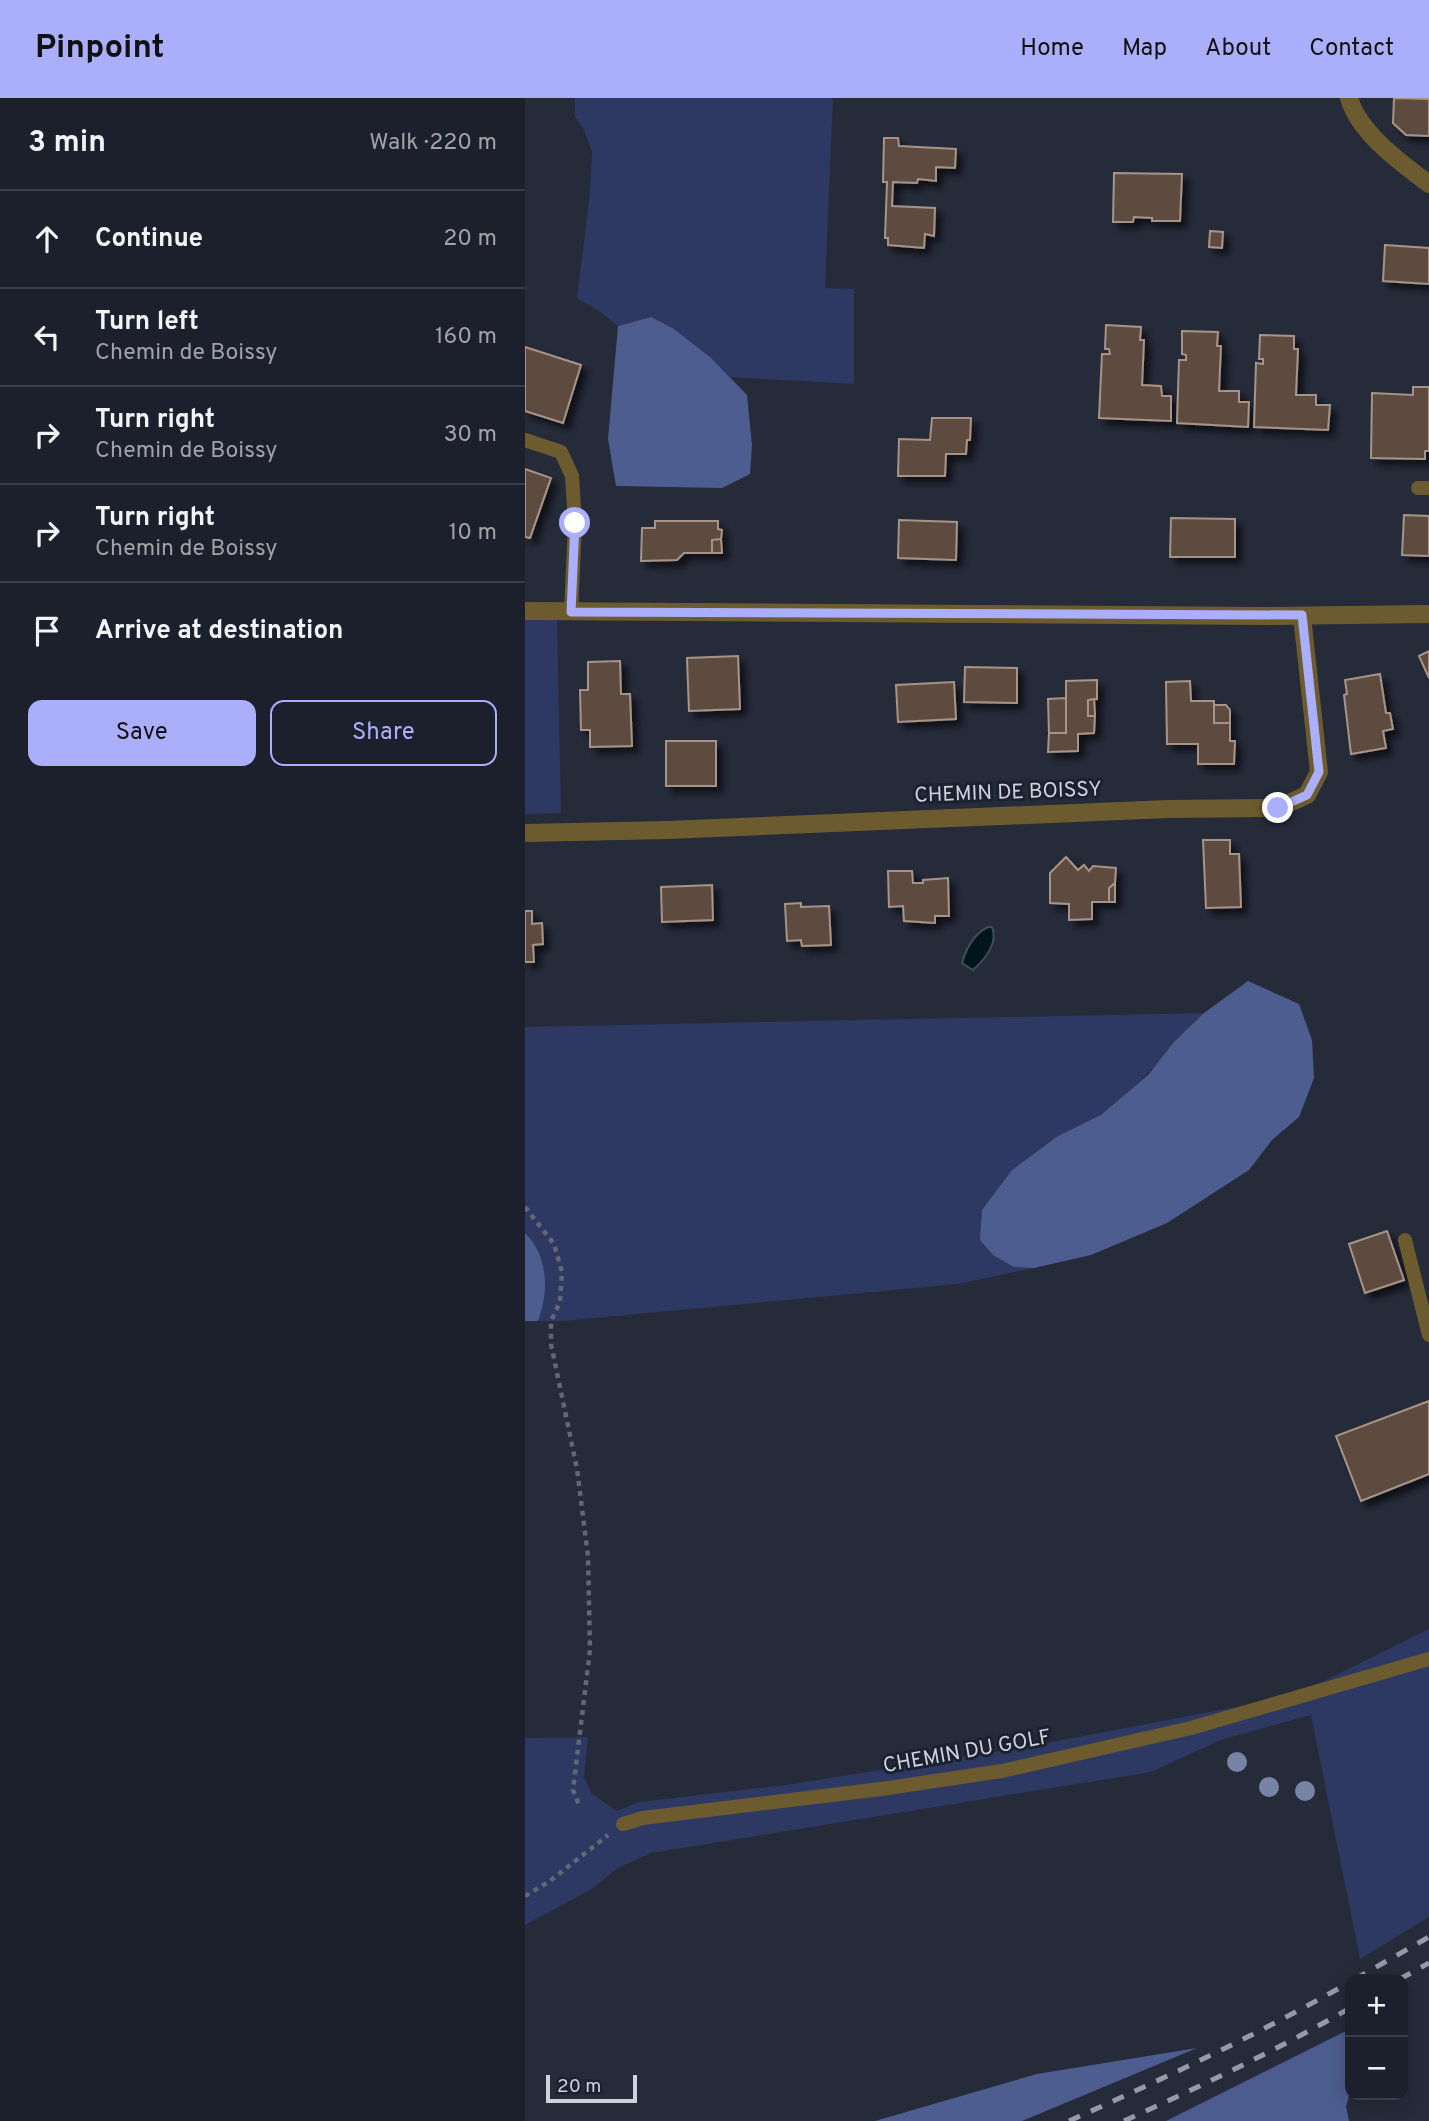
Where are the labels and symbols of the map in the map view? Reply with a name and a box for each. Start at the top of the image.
route start [559,507,590,538]
street label: CHEMIN DE BOISSY [914,776,1102,810]
route end [1262,792,1293,823]
street label: CHEMIN DU GOLF [881,1724,1053,1780]
scale bar [546,2072,637,2104]

